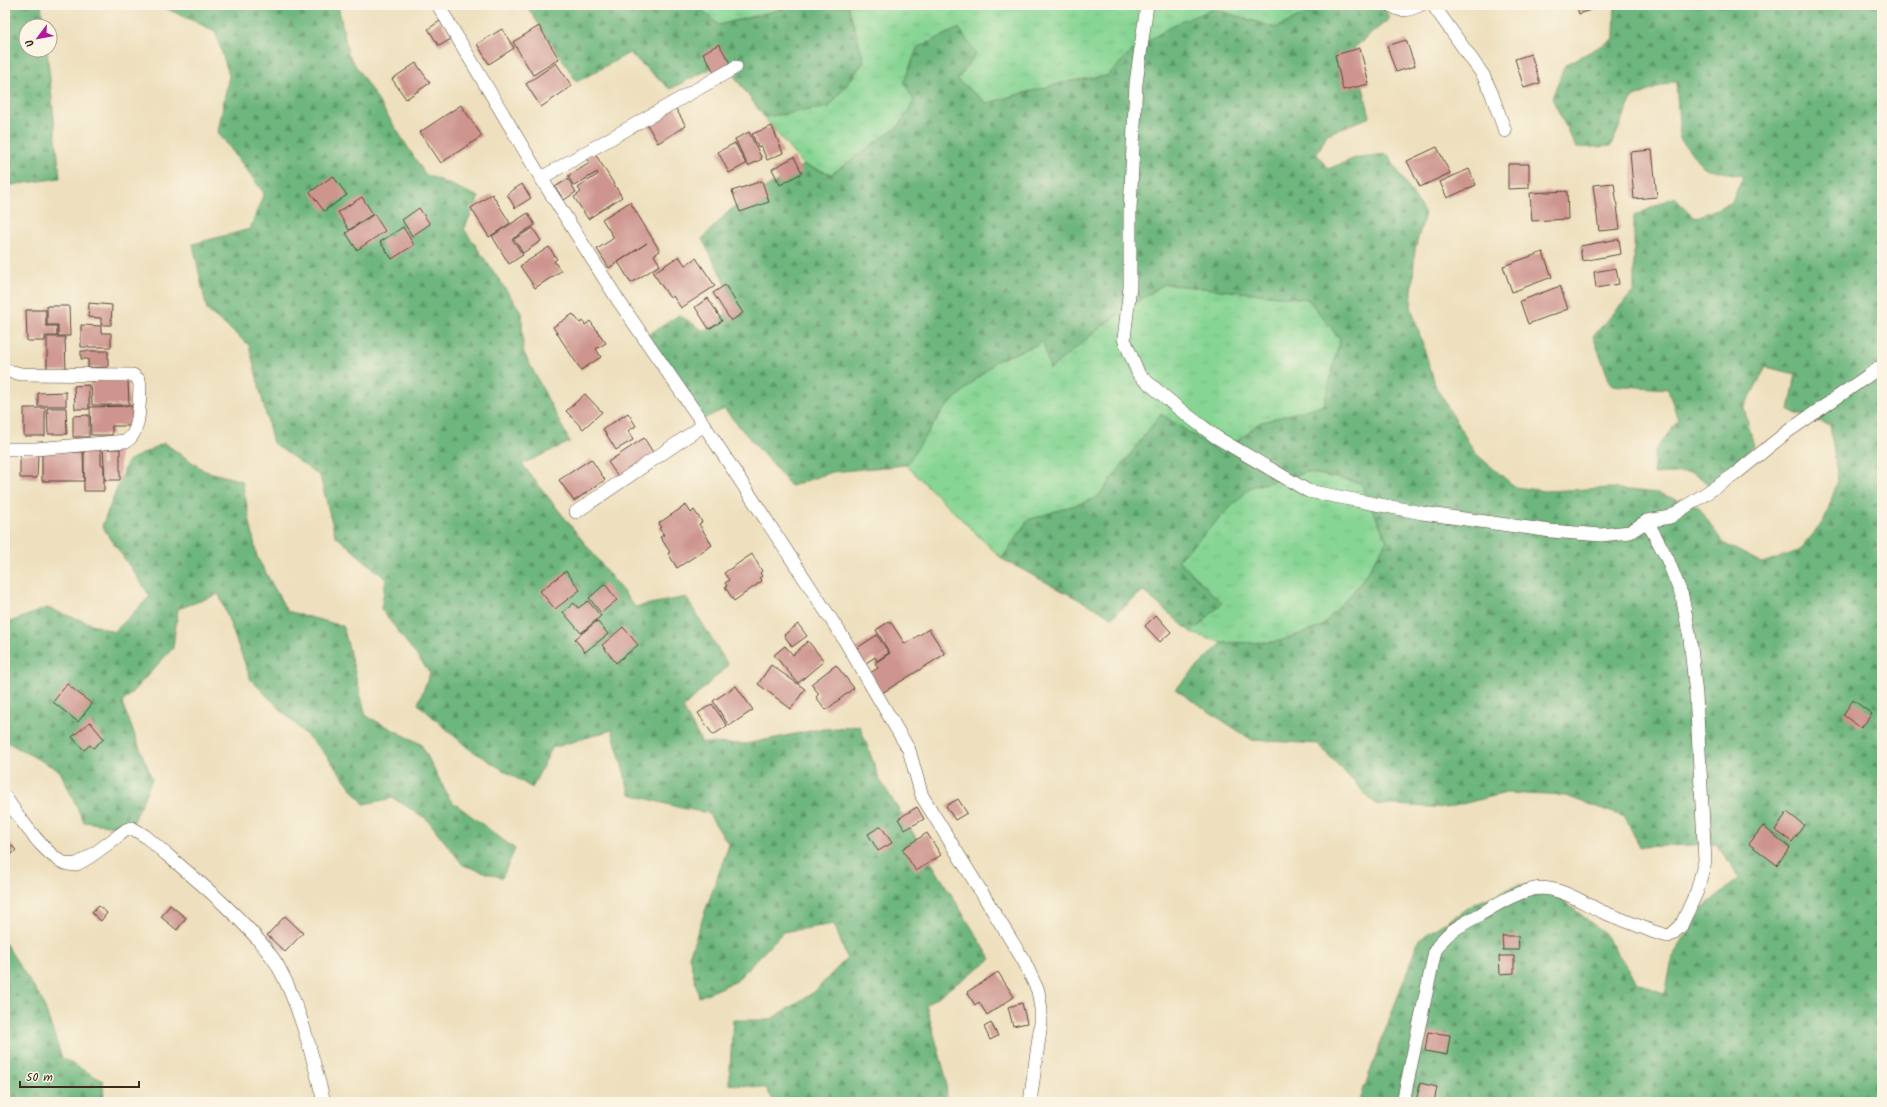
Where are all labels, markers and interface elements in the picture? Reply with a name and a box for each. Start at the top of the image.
north arrow [18,18,58,58]
text: U [21,35,40,50]
scale bar [20,1063,139,1089]
text: 50 m [26,1068,53,1087]

